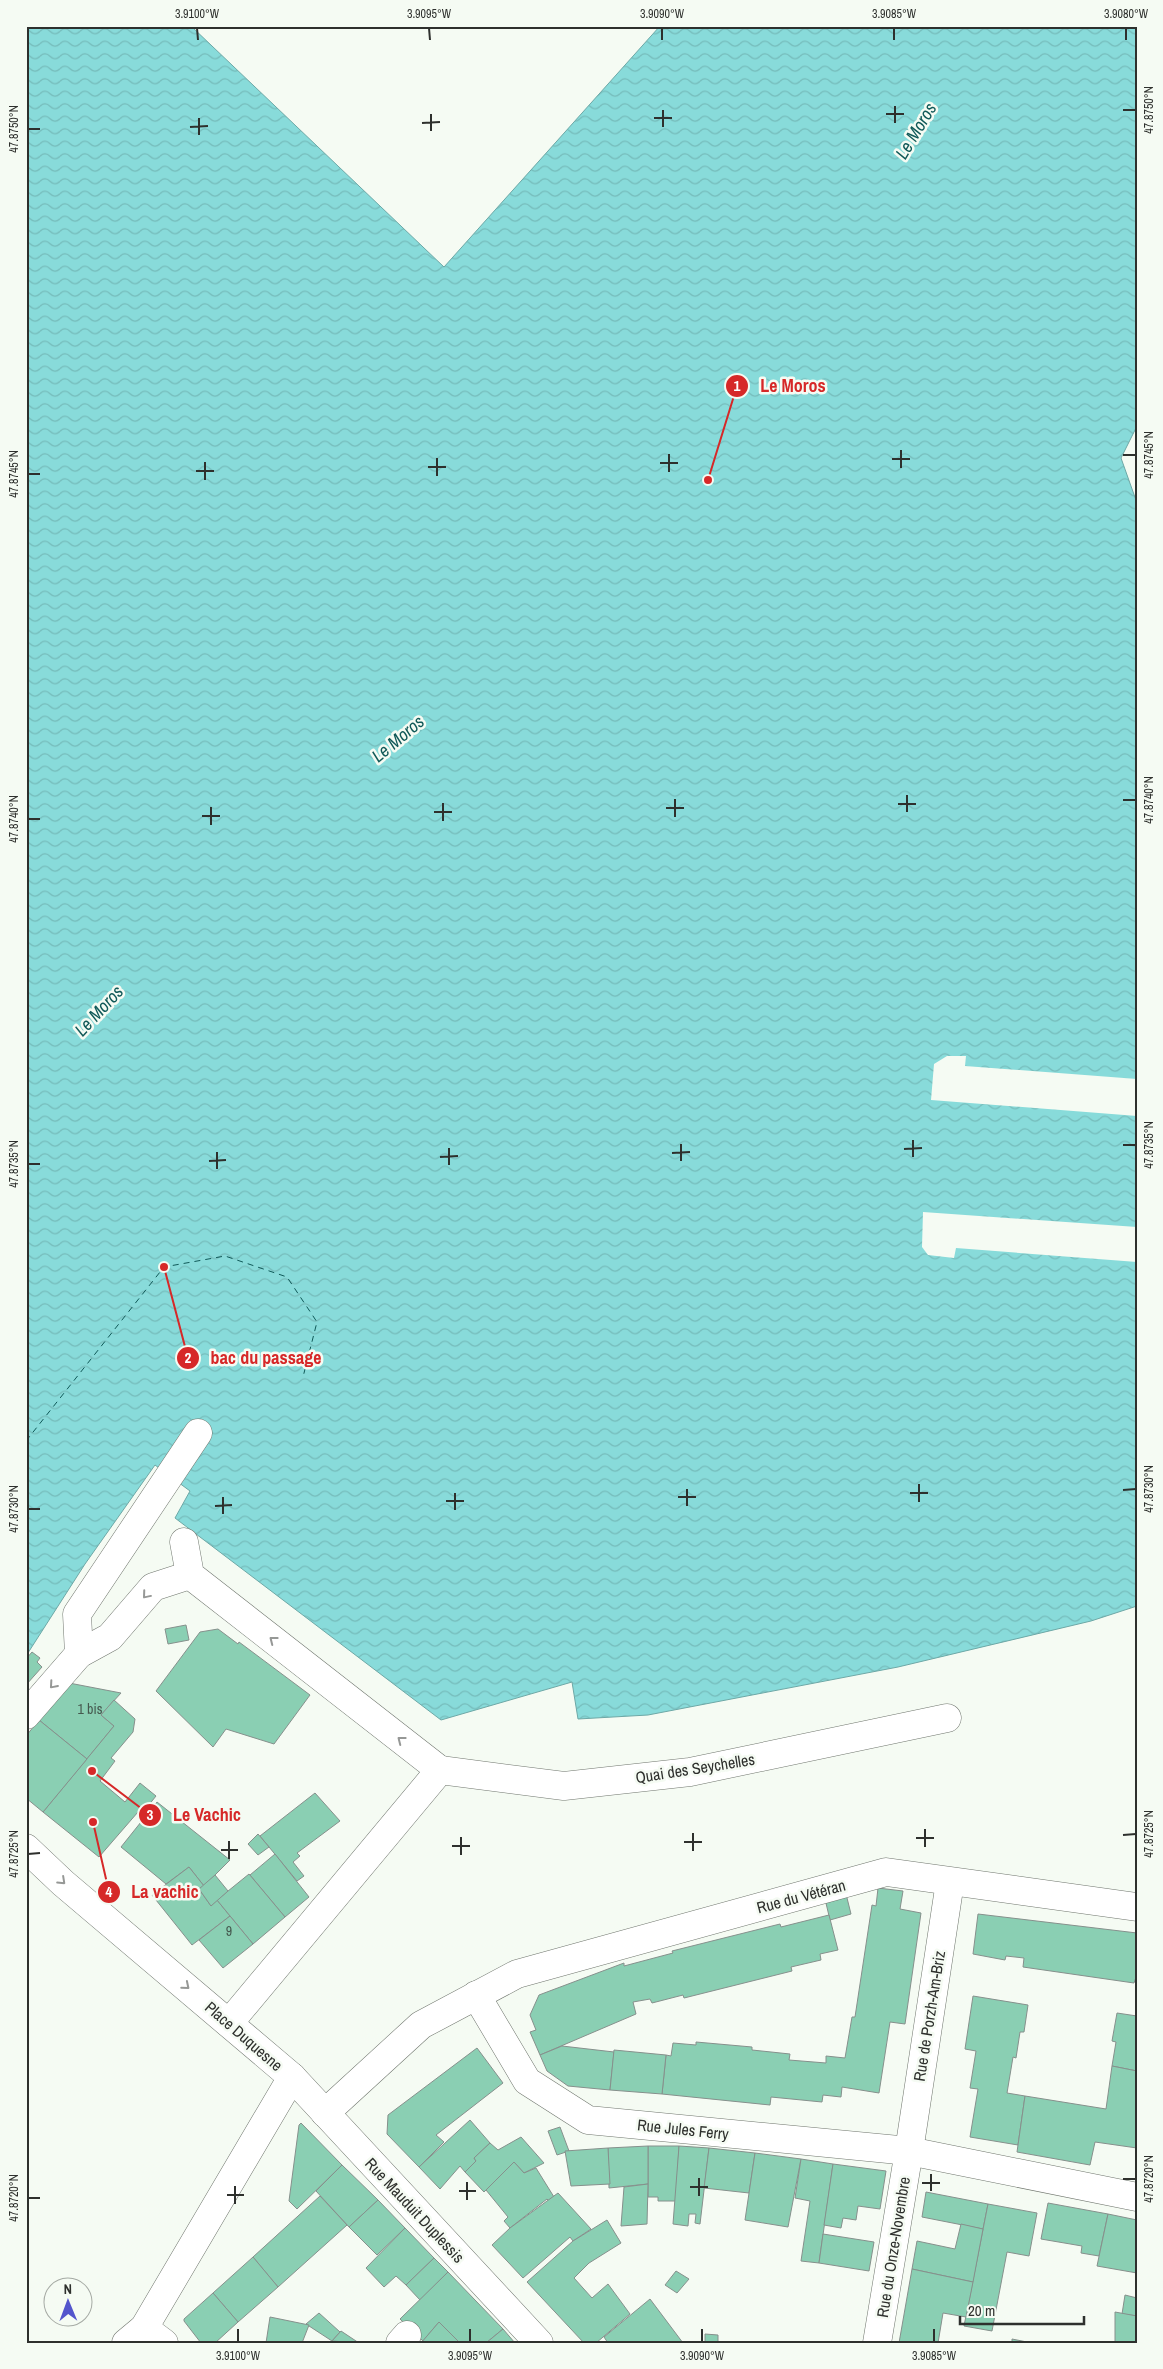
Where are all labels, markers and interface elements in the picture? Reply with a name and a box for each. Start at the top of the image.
text: 3.9100°W [175,6,220,22]
text: 3.9095°W [407,6,452,22]
text: 3.9090°W [640,6,685,22]
text: 3.9085°W [872,6,917,22]
text: 3.9080°W [1104,6,1149,22]
text: 47.8750°N [1141,86,1157,134]
water label: Le Moros [889,98,942,164]
text: 47.8750°N [6,105,22,153]
callout: Le Moros [725,369,835,402]
text: Le Moros [760,373,826,398]
text: 1 [734,375,741,396]
text: 47.8745°N [1141,431,1157,479]
text: 47.8745°N [6,450,22,498]
water label: Le Moros [366,709,429,768]
text: 47.8740°N [1141,776,1157,824]
text: 47.8740°N [6,795,22,843]
water label: Le Moros [69,980,129,1042]
text: 47.8735°N [1141,1121,1157,1169]
text: 47.8735°N [6,1140,22,1188]
callout: bac du passage [175,1342,331,1375]
text: bac du passage [211,1345,321,1370]
text: 2 [185,1347,192,1368]
text: 47.8730°N [1141,1465,1157,1513]
text: 47.8730°N [6,1485,22,1533]
one-way arrow [143,1589,152,1598]
one-way arrow [269,1637,279,1646]
one-way arrow [49,1679,58,1688]
house number: 1 bis [78,1700,103,1718]
one-way arrow [398,1737,407,1746]
street label: Quai des Seychelles [634,1748,756,1788]
callout: Le Vachic [138,1798,251,1831]
text: Le Vachic [173,1802,241,1827]
text: 3 [147,1804,154,1825]
text: 47.8725°N [1141,1810,1157,1858]
text: 47.8725°N [6,1830,22,1878]
street label: Rue du Vétéran [754,1874,848,1918]
callout: La vachic [96,1875,209,1908]
one-way arrow [56,1876,65,1885]
text: La vachic [131,1879,199,1904]
text: 4 [106,1881,113,1902]
house number: 9 [226,1922,232,1940]
street label: Rue de Porzh-Am-Briz [908,1949,950,2083]
one-way arrow [180,1981,189,1990]
street label: Place Duquesne [200,1996,288,2076]
street label: Rue Jules Ferry [636,2113,730,2145]
street label: Rue Mauduit Duplessis [360,2153,470,2267]
text: 47.8720°N [1141,2155,1157,2203]
text: 47.8720°N [6,2174,22,2222]
street label: Rue du Onze-Novembre [871,2175,915,2319]
north arrow [42,2276,92,2326]
text: N [63,2280,72,2298]
scale bar [960,2294,1084,2326]
text: 20 m [968,2300,995,2321]
text: 3.9100°W [216,2348,261,2364]
text: 3.9095°W [448,2348,493,2364]
text: 3.9090°W [680,2348,725,2364]
text: 3.9085°W [912,2348,957,2364]

